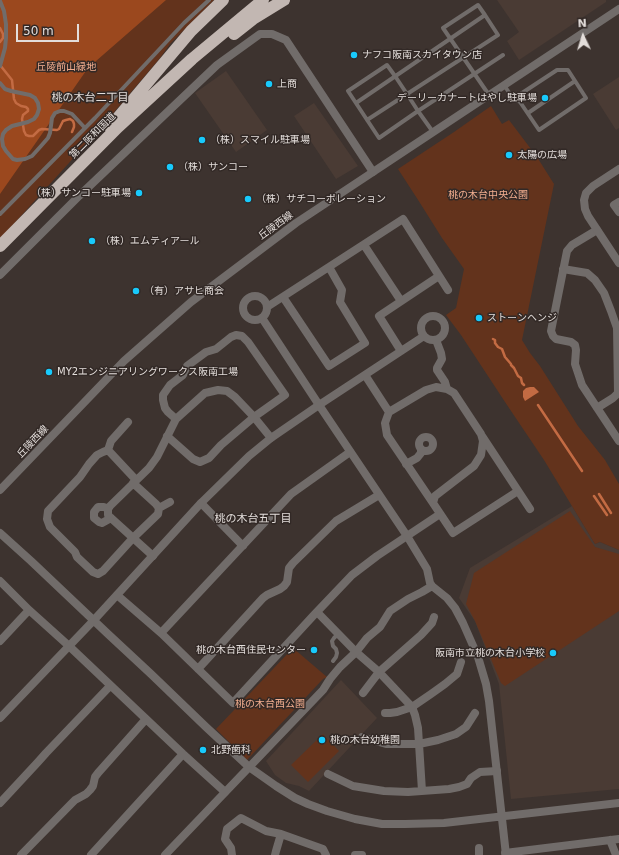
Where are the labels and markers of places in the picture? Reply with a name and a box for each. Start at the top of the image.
place label: ナフコ阪南スカイタウン店 [362,49,482,61]
marker: ナフコ阪南スカイタウン店 [349,50,359,60]
place label: 上商 [277,78,297,90]
marker: 上商 [264,79,274,89]
place label: デーリーカナートはやし駐車場 [397,92,537,104]
marker: デーリーカナートはやし駐車場 [540,93,550,103]
place label: （株）スマイル駐車場 [210,134,310,146]
marker: （株）スマイル駐車場 [197,135,207,145]
place label: 太陽の広場 [517,149,567,161]
marker: 太陽の広場 [504,150,514,160]
place label: （株）サンコー [178,161,248,173]
marker: （株）サンコー [165,162,175,172]
place label: （株）サンコー駐車場 [31,187,131,199]
marker: （株）サンコー駐車場 [134,188,144,198]
place label: （株）サチコーポレーション [256,193,386,205]
marker: （株）サチコーポレーション [243,194,253,204]
place label: （株）エムティアール [100,235,199,247]
marker: （株）エムティアール [87,236,97,246]
place label: （有）アサヒ商会 [144,285,224,297]
marker: （有）アサヒ商会 [131,286,141,296]
place label: ストーンヘンジ [487,312,557,324]
marker: ストーンヘンジ [474,313,484,323]
place label: MY2エンジニアリングワークス阪南工場 [57,366,238,378]
marker: MY2エンジニアリングワークス阪南工場 [44,367,54,377]
place label: 桃の木台西住民センター [196,644,306,656]
marker: 桃の木台西住民センター [309,645,319,655]
place label: 阪南市立桃の木台小学校 [435,647,545,659]
marker: 阪南市立桃の木台小学校 [548,648,558,658]
place label: 桃の木台幼稚園 [330,734,400,746]
marker: 桃の木台幼稚園 [317,735,327,745]
place label: 北野歯科 [211,744,251,756]
marker: 北野歯科 [198,745,208,755]

